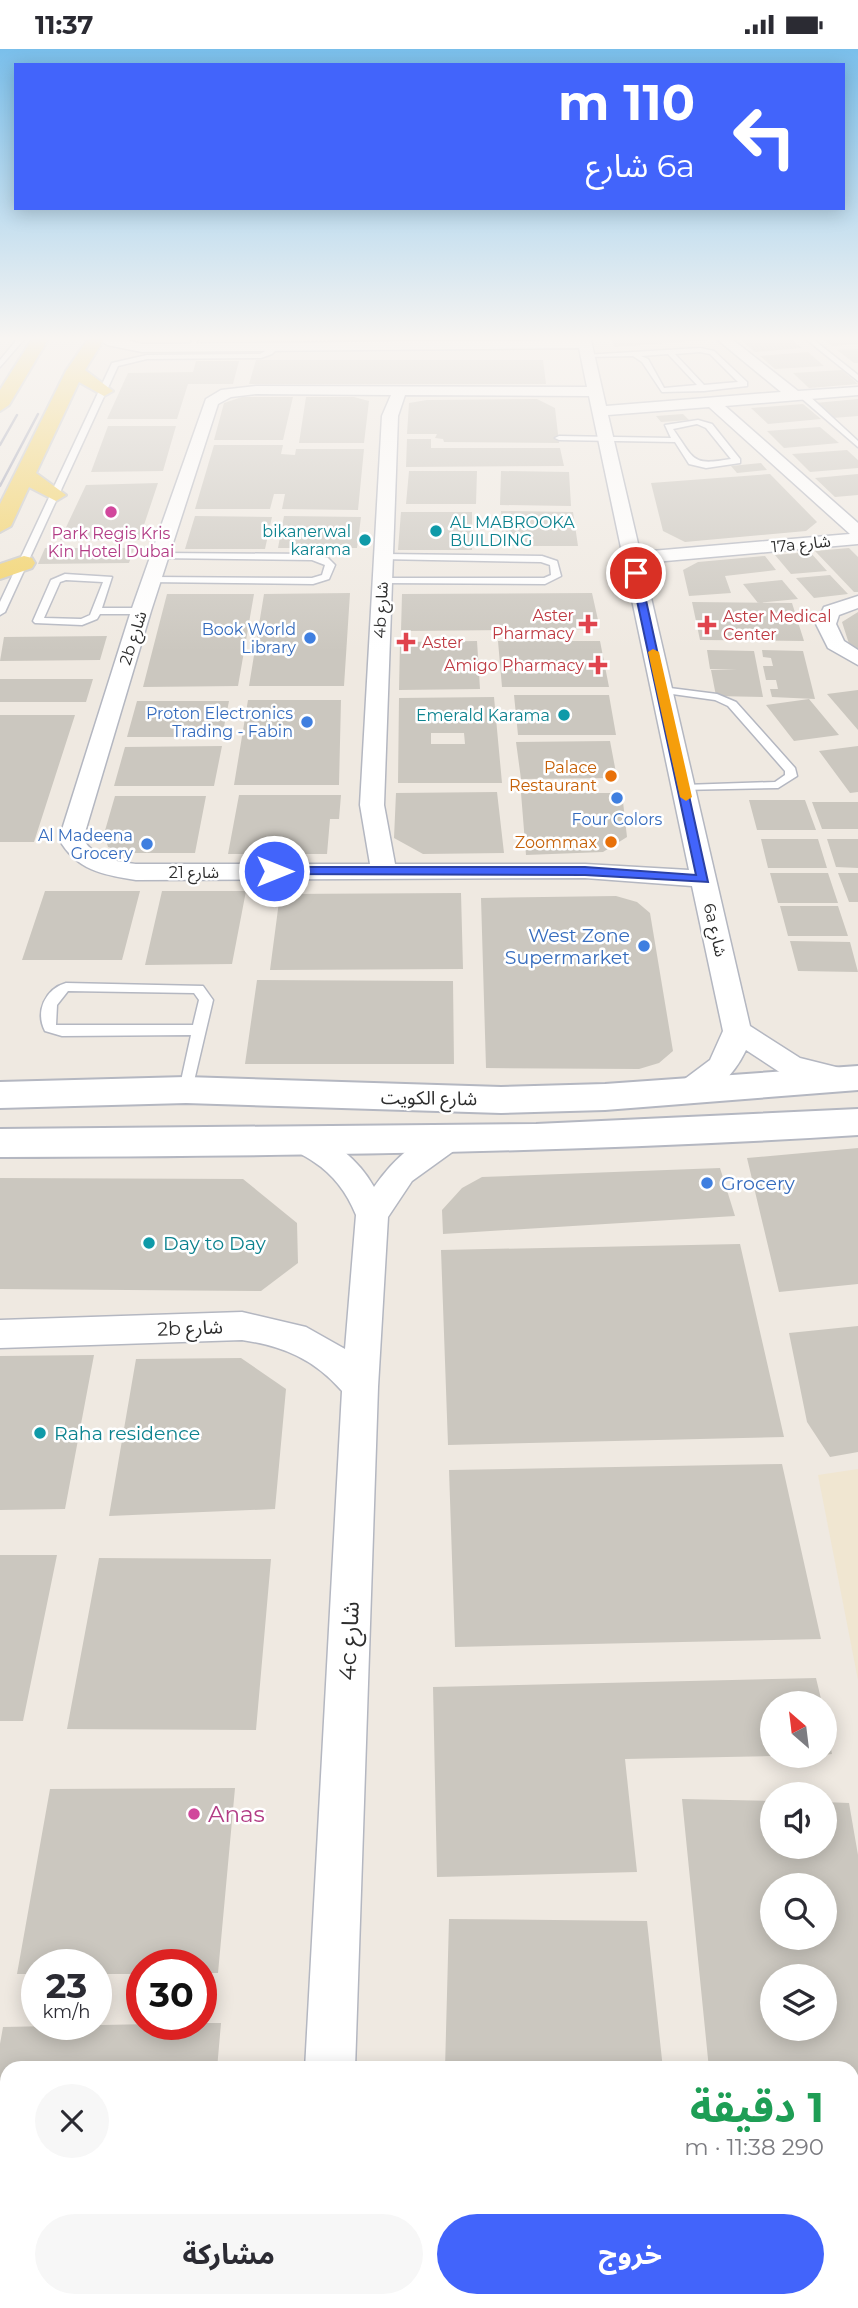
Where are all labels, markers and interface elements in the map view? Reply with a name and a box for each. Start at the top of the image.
text: 11:37 [35,9,93,41]
text: 110 m [558,73,695,132]
icon: left [719,91,810,182]
text: 6a شارع [586,146,695,185]
marker: Park Regis Kris Kin Hotel Dubai [103,504,119,520]
place label: AL MABROOKA BUILDING [450,513,575,550]
place label: bikanerwal karama [262,522,351,559]
marker: AL MABROOKA BUILDING [428,523,444,539]
place label: Park Regis Kris Kin Hotel Dubai [48,524,174,561]
street label: 17a شارع [770,531,832,560]
marker: bikanerwal karama [357,532,373,548]
pin [606,543,666,603]
icon: arrive [617,554,655,592]
street label: 4b شارع [370,581,395,639]
place label: Aster Pharmacy [492,606,574,643]
place label: Aster Medical Center [723,607,832,644]
street label: 2b شارع [115,609,153,668]
marker: Aster Medical Center [697,615,717,635]
marker: Aster Pharmacy [580,616,596,632]
place label: Book World Library [202,620,296,657]
marker: Book World Library [302,630,318,646]
marker: Aster [396,632,416,652]
place label: Aster [422,633,463,652]
place label: Amigo Pharmacy [444,656,584,675]
marker: Amigo Pharmacy [590,657,606,673]
place label: Proton Electronics Trading - Fabin [146,704,293,741]
place label: Emerald Karama [416,706,550,725]
marker: Emerald Karama [556,707,572,723]
marker: Proton Electronics Trading - Fabin [299,714,315,730]
place label: Palace Restaurant [509,758,597,795]
marker: Palace Restaurant [603,768,619,784]
marker: Four Colors [609,790,625,806]
place label: Four Colors [572,810,663,829]
place label: Al Madeena Grocery [38,826,133,863]
place label: Zoommax [515,833,597,852]
position arrow [237,834,311,908]
marker: Zoommax [603,834,619,850]
marker: Al Madeena Grocery [139,836,155,852]
street label: شارع 21 [169,863,219,885]
street label: 6a شارع [697,901,730,959]
place label: West Zone Supermarket [505,924,630,969]
marker: West Zone Supermarket [636,938,652,954]
street label: شارع الكويت [380,1086,477,1112]
place label: Grocery [721,1172,795,1195]
marker: Grocery [699,1175,715,1191]
place label: Day to Day [163,1232,267,1255]
marker: Day to Day [141,1235,157,1251]
street label: 2b شارع [157,1315,223,1343]
place label: Raha residence [54,1422,200,1445]
marker: Raha residence [32,1425,48,1441]
street label: 4c شارع [333,1601,368,1681]
north arrow [760,1691,836,1767]
map controls [760,1691,837,2041]
button: sound [760,1782,837,1859]
place label: Anas [208,1800,265,1828]
marker: Anas [186,1806,202,1822]
button: search [760,1873,837,1950]
speed limit sign: 30 [126,1949,217,2040]
text: 23 [46,1964,87,2007]
button: layers [760,1964,837,2041]
text: km/h [42,2001,91,2023]
text: 1 دقيقة [690,2081,824,2133]
button: close [35,2084,109,2158]
text: 290 m · 11:38 [684,2133,824,2161]
button: مشاركة [35,2214,423,2294]
button: خروج [437,2214,824,2294]

